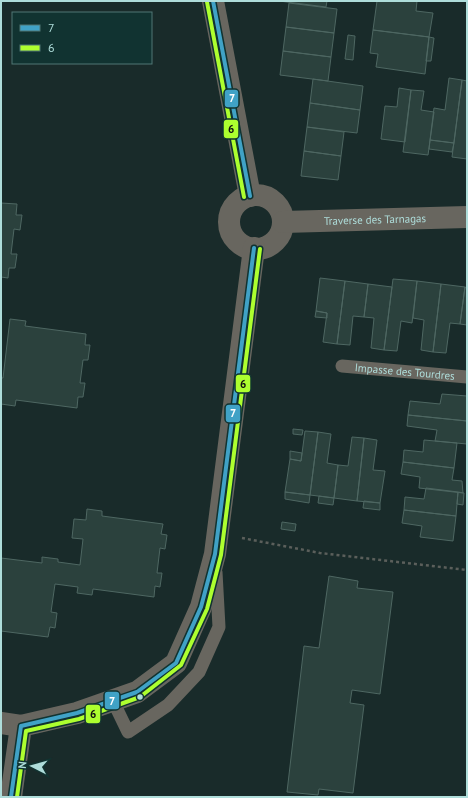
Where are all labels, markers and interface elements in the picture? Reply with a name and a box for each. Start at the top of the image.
legend [12,12,152,64]
text: 7 [48,20,55,35]
text: 6 [48,40,55,55]
line badge: 7 [224,89,239,108]
text: 7 [229,91,235,105]
line badge: 6 [223,119,239,139]
text: 6 [228,122,234,136]
street label: Traverse des Tarnagas [324,211,427,228]
street label: Impasse des Tourdres [354,360,456,383]
line badge: 6 [235,374,251,393]
text: 6 [240,377,246,391]
line badge: 7 [225,404,241,423]
text: 7 [230,406,236,420]
line badge: 7 [104,691,120,710]
unlabelled marker [135,692,145,702]
text: 7 [109,694,115,708]
line badge: 6 [85,704,101,724]
text: 6 [90,707,96,721]
north arrow [12,746,52,786]
text: N [15,761,29,769]

